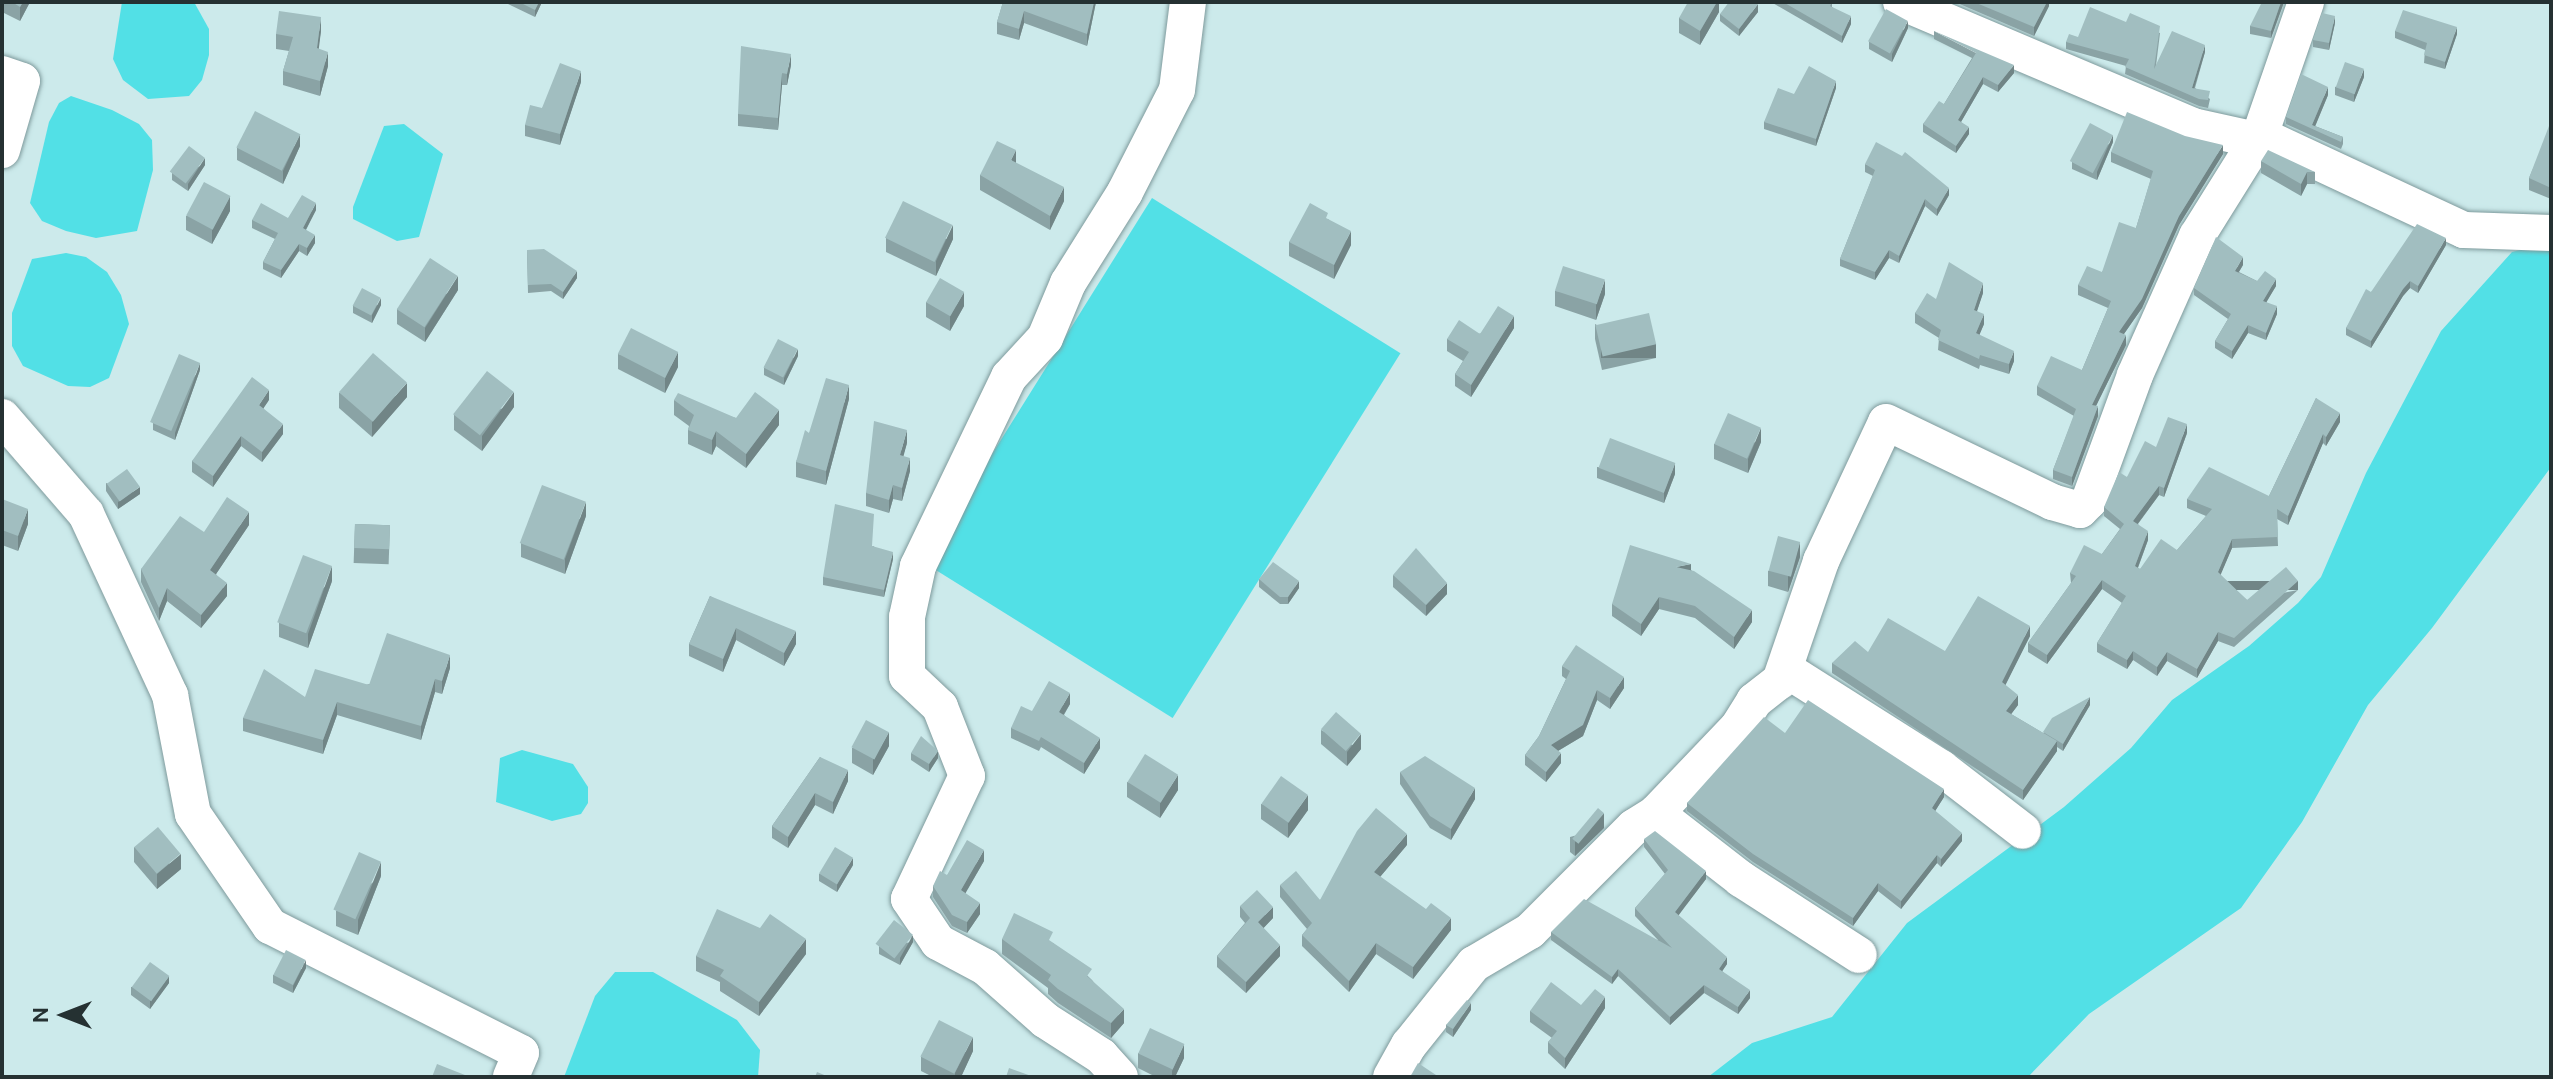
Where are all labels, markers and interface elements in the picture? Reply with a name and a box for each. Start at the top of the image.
north arrow [24,975,104,1055]
text: N [27,1007,52,1023]

